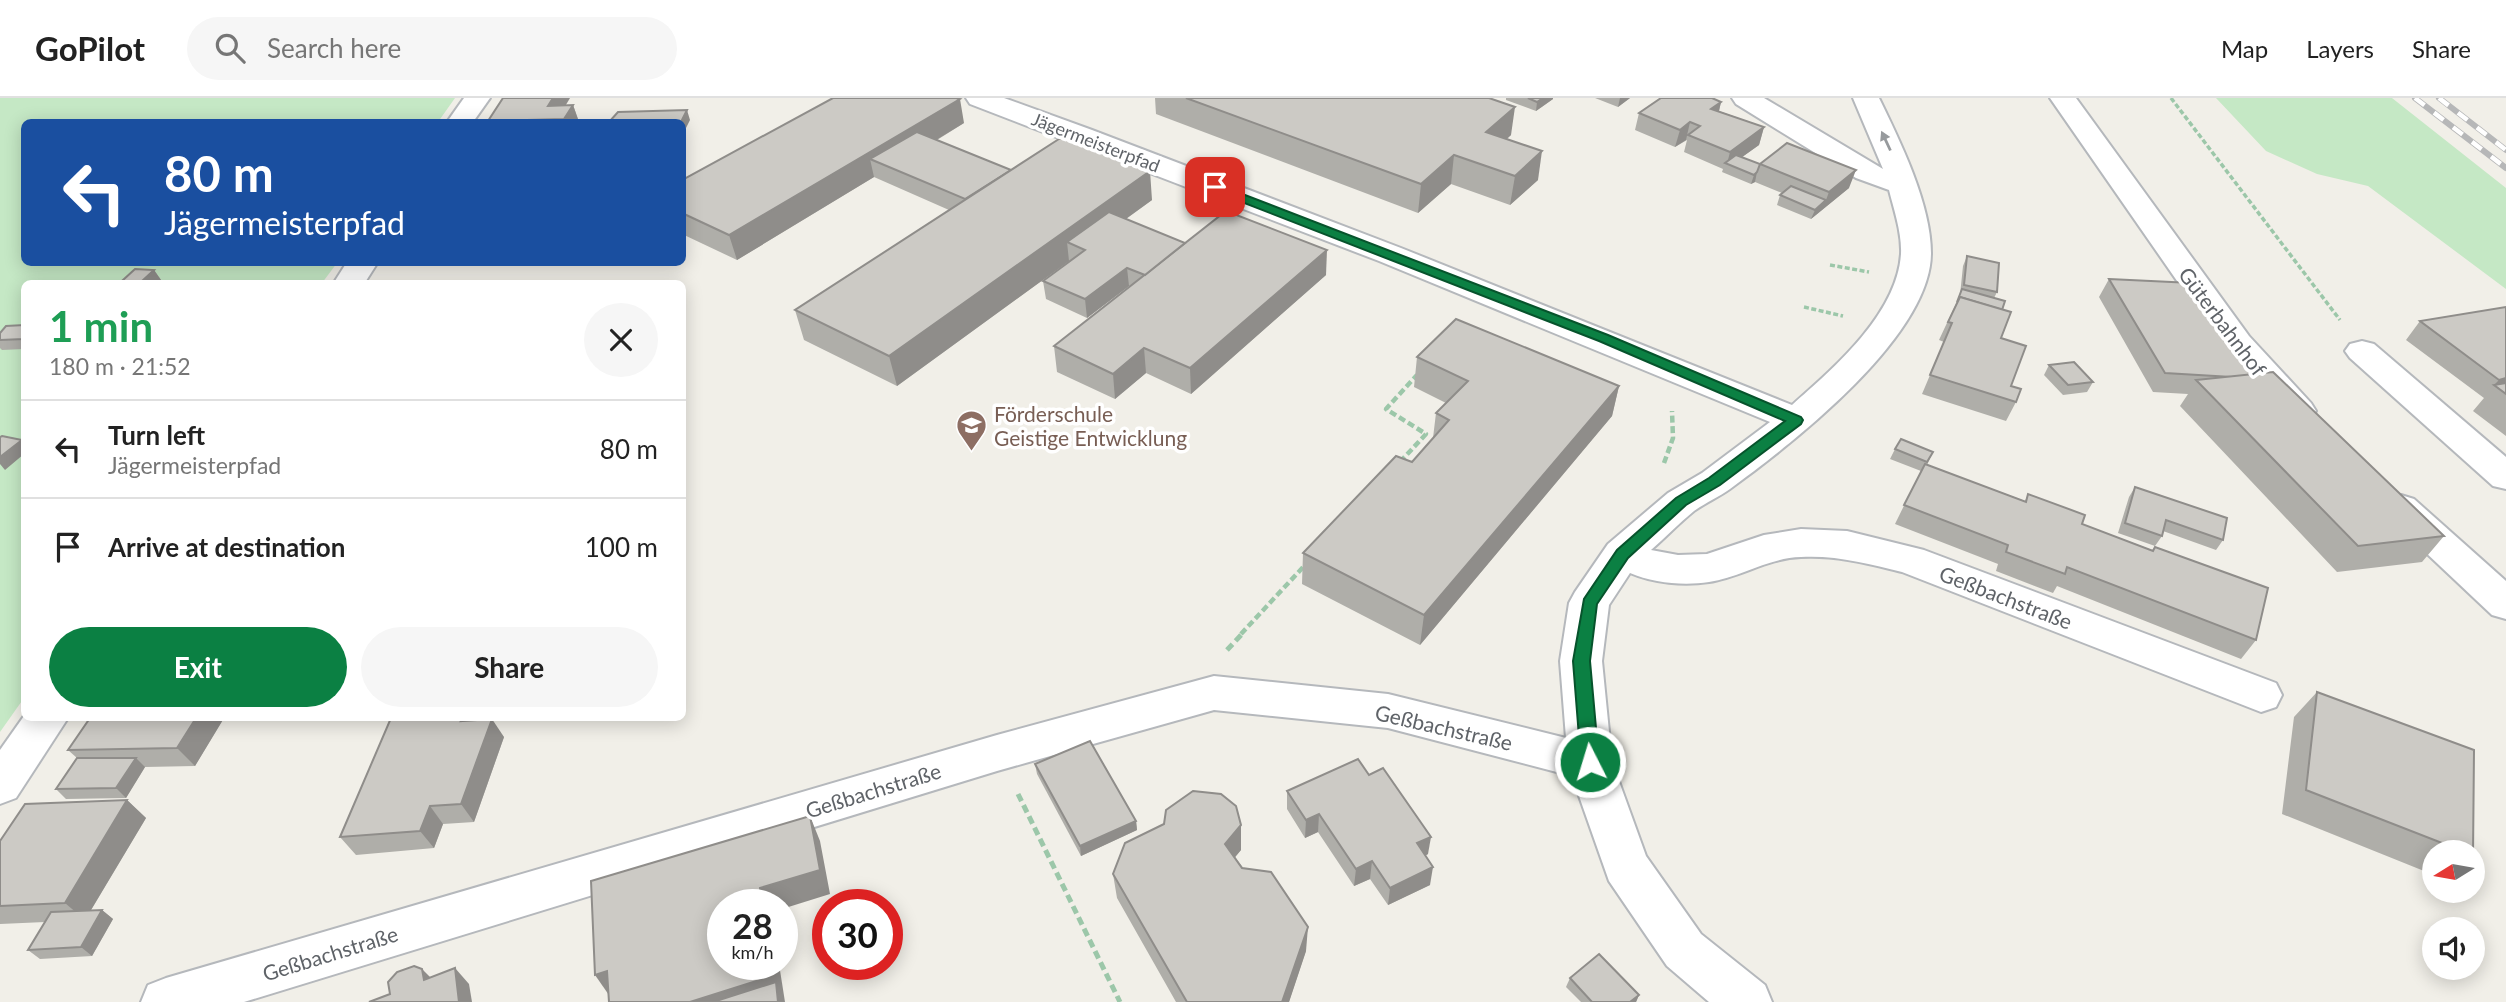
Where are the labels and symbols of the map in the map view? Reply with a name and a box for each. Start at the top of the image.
street label: Jägermeisterpfad [1029,107,1163,177]
one-way arrow [1880,131,1892,151]
pin [1185,157,1245,217]
street label: Güterbahnhof [2174,262,2272,381]
place label: Förderschule Geistige Entwicklung [994,401,1187,450]
school or university icon: Förderschule Geistige Entwicklung [954,408,988,452]
street label: Geßbachstraße [1936,560,2076,634]
street label: Geßbachstraße [1373,699,1515,755]
position arrow [1553,725,1627,799]
street label: Geßbachstraße [802,758,944,822]
north arrow [2422,840,2485,903]
speed limit sign: 30 [812,889,903,980]
street label: Geßbachstraße [259,921,401,985]

